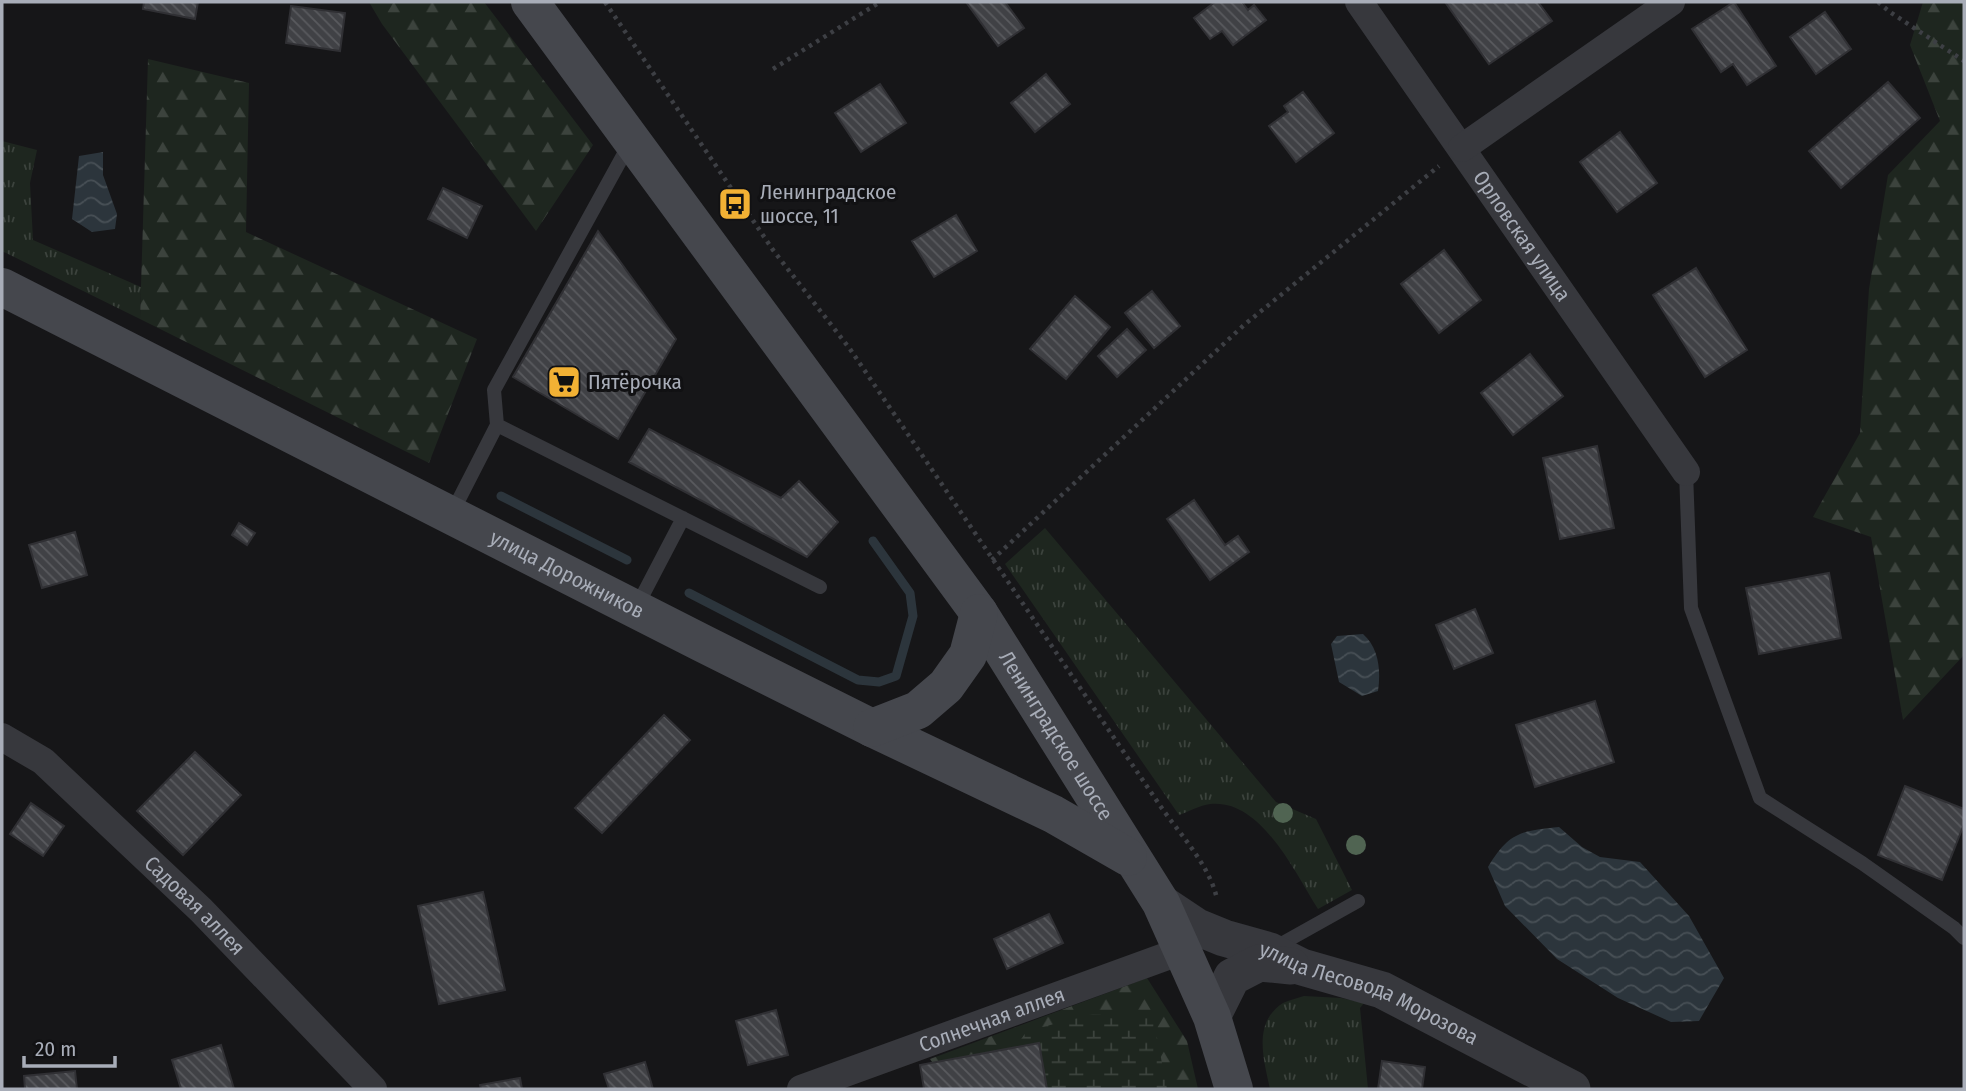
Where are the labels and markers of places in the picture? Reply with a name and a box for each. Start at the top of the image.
place label: Ленинградское шоссе, 11 [760,179,896,229]
bus stop icon: Ленинградское шоссе, 11 [716,185,754,223]
supermarket icon: Пятёрочка [545,363,583,401]
place label: Пятёрочка [588,369,682,395]

